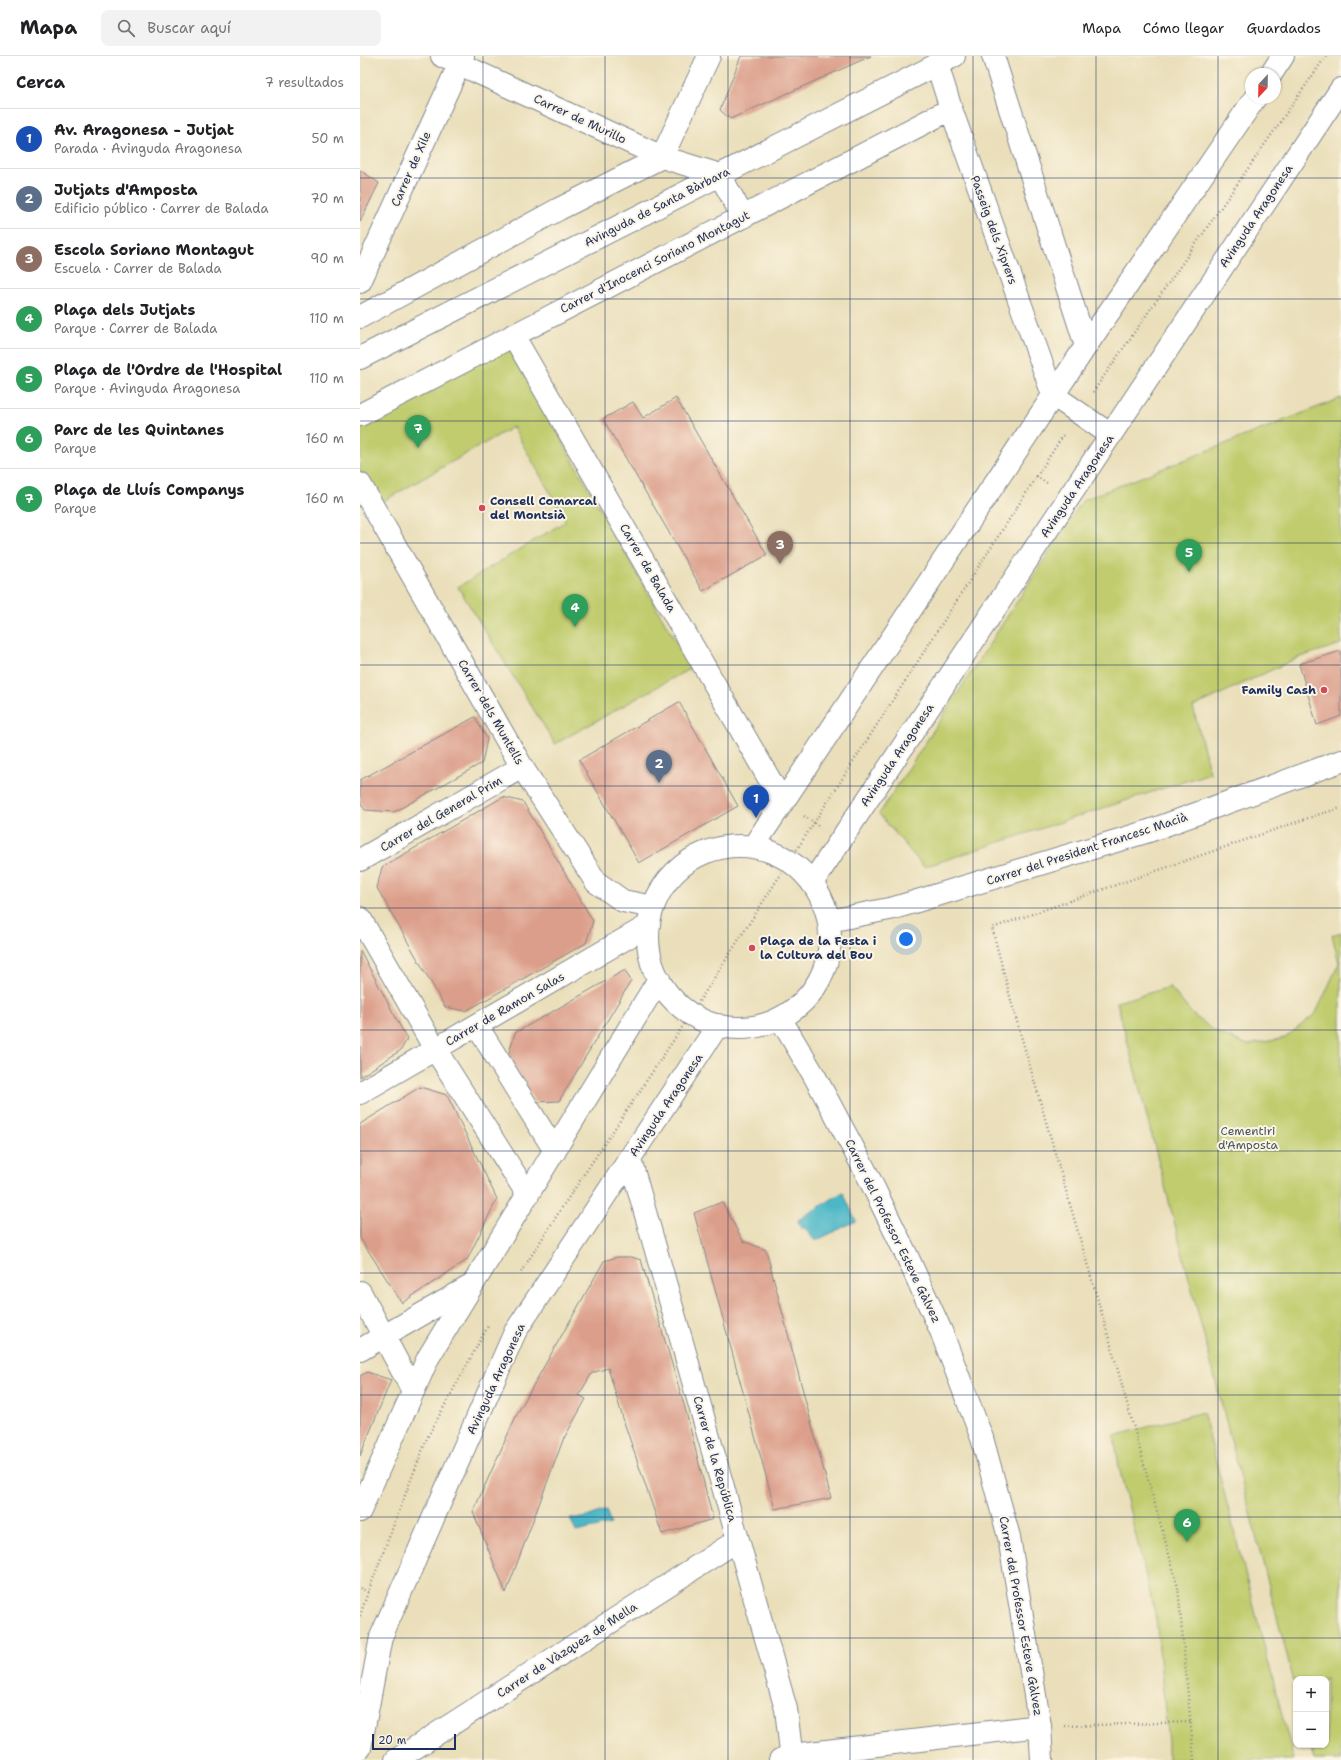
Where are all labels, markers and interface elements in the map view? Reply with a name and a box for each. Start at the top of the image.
search box [101,10,381,46]
text: Mapa [20,15,77,40]
icon: search [115,17,137,39]
text: Buscar aquí [147,18,231,38]
text: Mapa [1082,19,1121,37]
text: Cómo llegar [1143,19,1224,37]
text: Guardados [1246,19,1321,37]
north arrow [1245,68,1281,104]
text: Cerca [16,71,65,93]
text: 7 resultados [265,74,344,91]
street label: Carrer de Murillo [531,90,629,148]
text: Av. Aragonesa - Jutjat [54,120,234,140]
street label: Carrer de Xile [387,129,435,209]
text: 1 [26,130,32,147]
text: 50 m [311,130,344,147]
text: Parada · Avinguda Aragonesa [54,140,242,157]
street label: Avinguda Aragonesa [1216,161,1297,271]
street label: Avinguda de Santa Bàrbara [582,163,733,251]
street label: Passeig dels Xiprers [967,173,1021,287]
text: Jutjats d'Amposta [54,180,198,200]
text: 2 [24,190,34,207]
text: 70 m [310,190,344,207]
text: Edificio público · Carrer de Balada [54,200,268,217]
street label: Carrer d'Inocenci Soriano Montagut [557,207,753,317]
text: Escola Soriano Montagut [54,240,254,260]
text: 3 [24,250,34,267]
text: 90 m [310,250,344,267]
text: Escuela · Carrer de Balada [54,260,222,277]
text: Plaça dels Jutjats [54,300,195,320]
text: 4 [24,310,34,327]
text: 110 m [309,310,344,327]
text: Parque · Carrer de Balada [54,320,217,337]
text: Plaça de l'Ordre de l'Hospital [54,360,282,380]
text: 5 [25,370,33,387]
text: 110 m [309,370,344,387]
text: Parque · Avinguda Aragonesa [54,380,240,397]
pin: 7 [405,415,431,448]
text: Parc de les Quintanes [54,420,224,440]
text: 6 [24,430,34,447]
text: 160 m [306,430,344,447]
street label: Avinguda Aragonesa [1037,431,1118,541]
text: Parque [54,440,97,457]
text: Plaça de Lluís Companys [54,480,244,500]
text: 7 [24,490,34,507]
text: 160 m [306,490,344,507]
place label: Consell Comarcal del Montsià [490,493,597,523]
text: Parque [54,500,97,517]
marker: Consell Comarcal del Montsià [477,503,487,513]
street label: Carrer de Balada [616,521,680,616]
pin: 3 [767,531,793,564]
pin: 5 [1176,539,1202,572]
pin: 4 [562,594,588,627]
street label: Carrer dels Muntells [454,656,528,768]
place label: Family Cash [1242,682,1316,698]
marker: Family Cash [1319,685,1329,695]
street label: Avinguda Aragonesa [857,700,938,810]
pin: 2 [646,750,672,783]
street label: Carrer del General Prim [377,773,505,855]
pin: 1 [743,785,769,818]
street label: Carrer del President Francesc Macià [984,809,1190,889]
your location [896,929,916,949]
place label: Plaça de la Festa i la Cultura del Bou [760,933,877,963]
marker: Plaça de la Festa i la Cultura del Bou [747,943,757,953]
street label: Carrer de Ramon Salas [443,968,567,1050]
street label: Avinguda Aragonesa [626,1050,707,1160]
park label: Cementiri d'Amposta [1218,1123,1279,1153]
street label: Carrer del Professor Esteve Gàlvez [841,1137,945,1325]
street label: Avinguda Aragonesa [463,1320,529,1437]
street label: Carrer de la República [689,1394,741,1524]
pin: 6 [1174,1509,1200,1542]
street label: Carrer del Professor Esteve Gàlvez [996,1515,1046,1717]
street label: Carrer de Vàzquez de Mella [494,1598,641,1701]
map controls [1293,1676,1329,1748]
button: + [1293,1676,1329,1712]
button: − [1293,1712,1329,1748]
scale bar [372,1732,456,1751]
text: 20 m [378,1733,406,1748]

